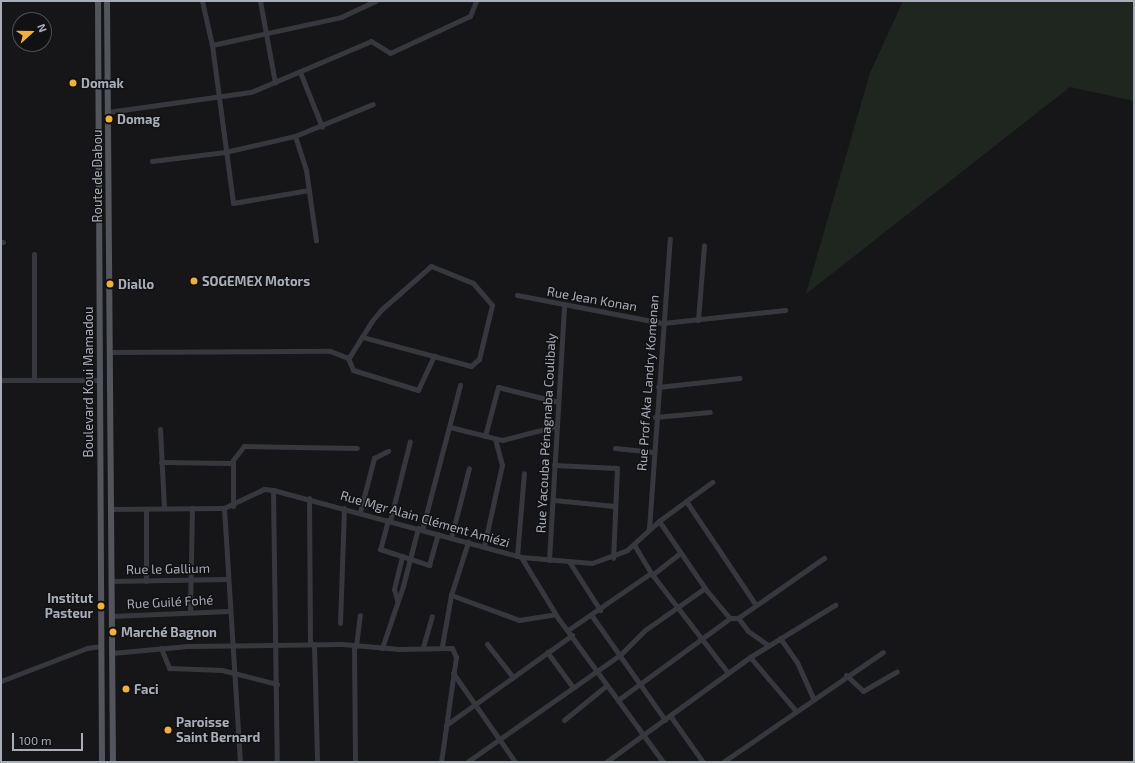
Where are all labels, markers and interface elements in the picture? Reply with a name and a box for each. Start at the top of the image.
north arrow [12,12,52,52]
text: N [35,22,50,34]
place label: Domak [81,75,124,91]
marker: Domak [68,78,78,88]
place label: Domag [117,111,160,127]
marker: Domag [104,114,114,124]
street label: Route de Dabou [89,130,105,222]
place label: SOGEMEX Motors [202,273,310,289]
place label: Diallo [118,276,154,292]
marker: SOGEMEX Motors [189,276,199,286]
marker: Diallo [105,279,115,289]
street label: Rue Jean Konan [546,283,638,315]
street label: Rue Prof Aka Landry Komenan [634,294,662,472]
street label: Boulevard Koui Mamadou [80,307,96,457]
street label: Rue Yacouba Pénagnaba Coulibaly [533,332,559,534]
street label: Rue Mgr Alain Clément Amiézi [338,487,512,551]
street label: Rue le Gallium [126,560,210,578]
place label: Institut Pasteur [45,591,93,622]
street label: Rue Guilé Fohé [126,592,214,612]
marker: Institut Pasteur [96,601,106,611]
place label: Marché Bagnon [121,624,217,640]
marker: Marché Bagnon [108,627,118,637]
place label: Faci [134,681,159,697]
marker: Faci [121,684,131,694]
place label: Paroisse Saint Bernard [176,715,260,746]
scale bar [14,725,85,751]
marker: Paroisse Saint Bernard [163,725,173,735]
text: 100 m [19,733,51,747]

